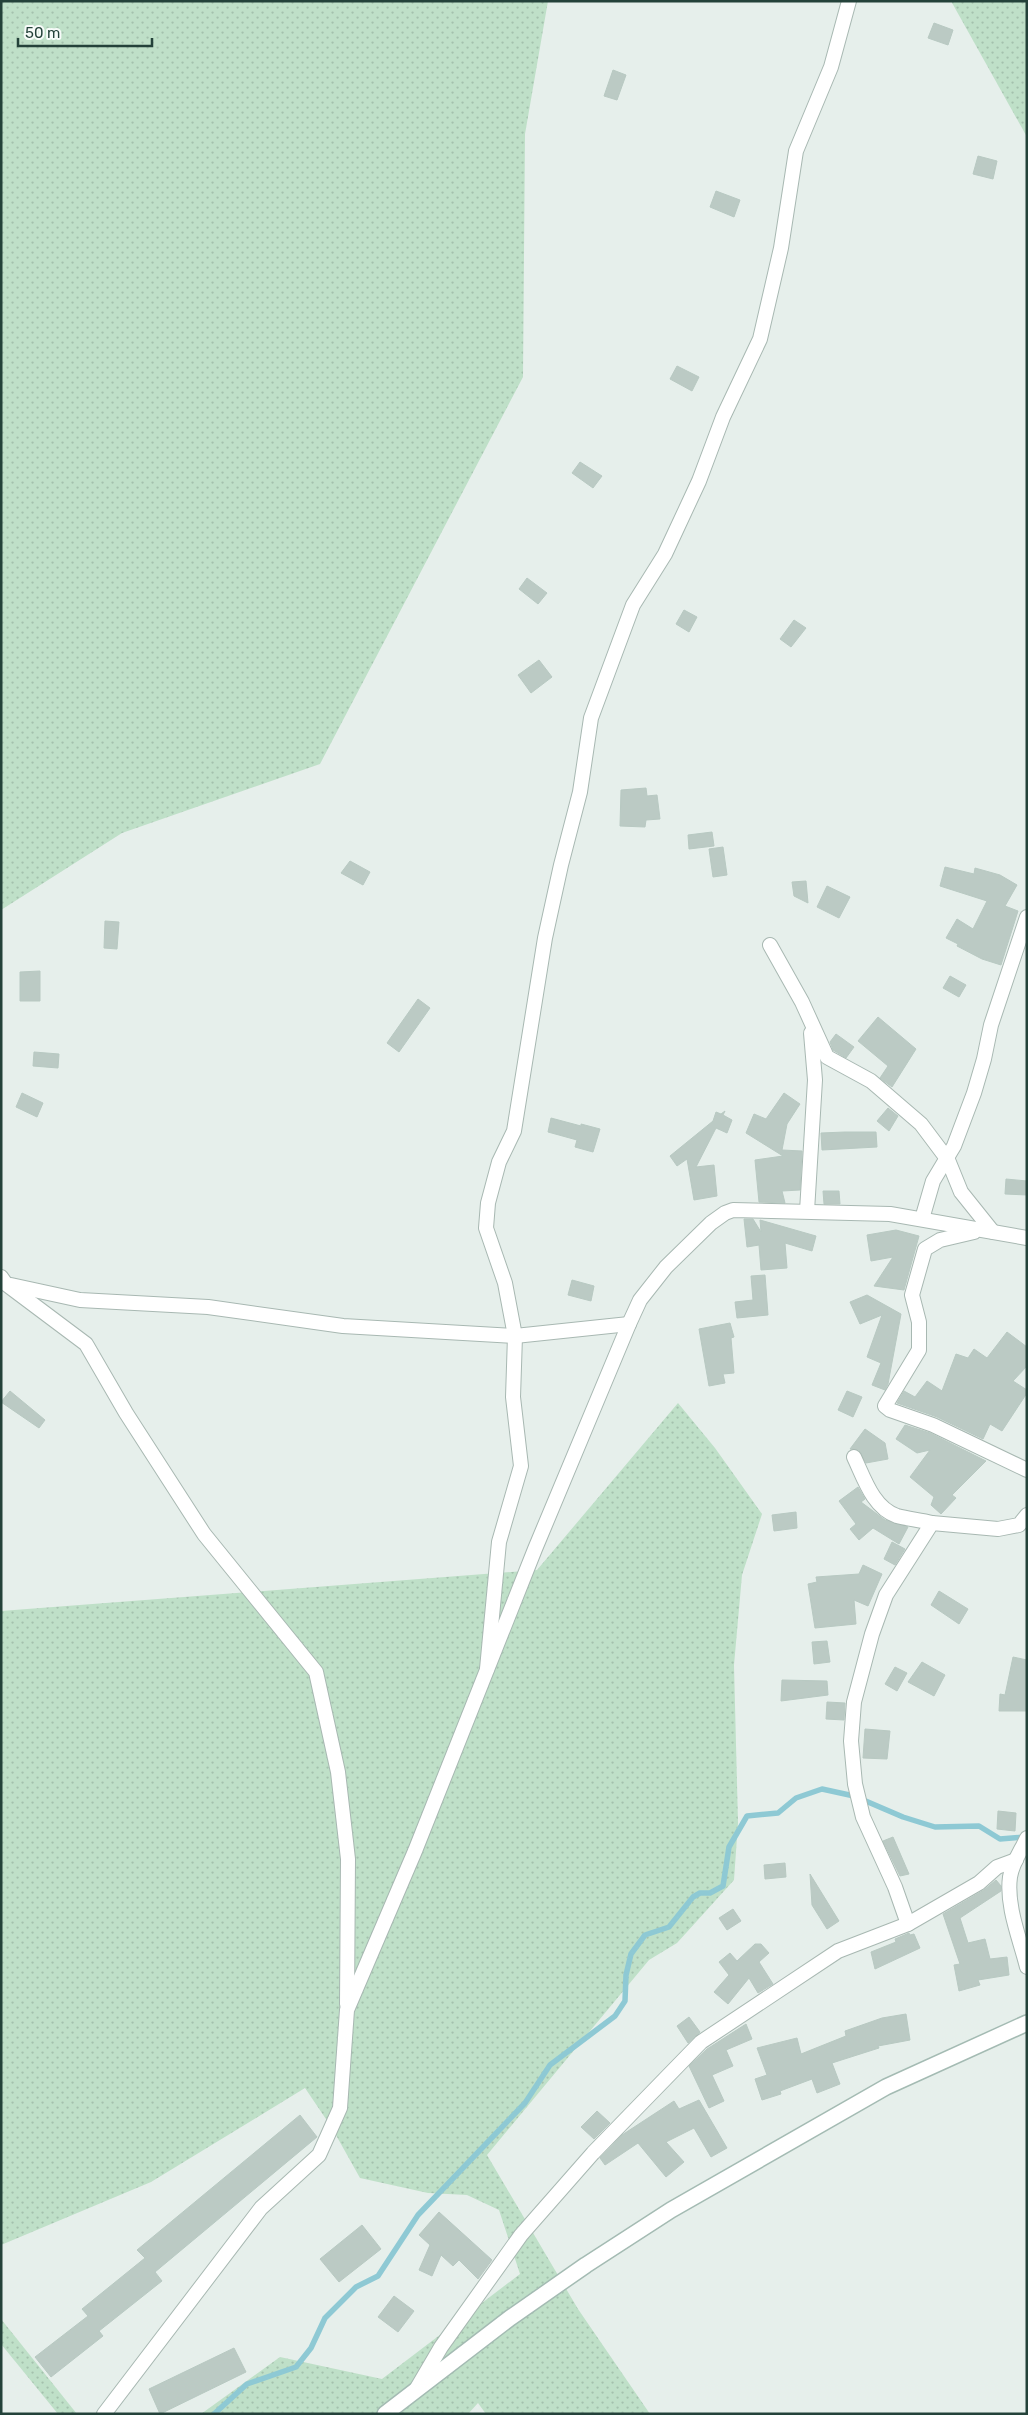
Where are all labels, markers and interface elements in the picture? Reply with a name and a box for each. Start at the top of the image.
scale bar [18,15,151,47]
text: 50 m [25,24,60,42]

